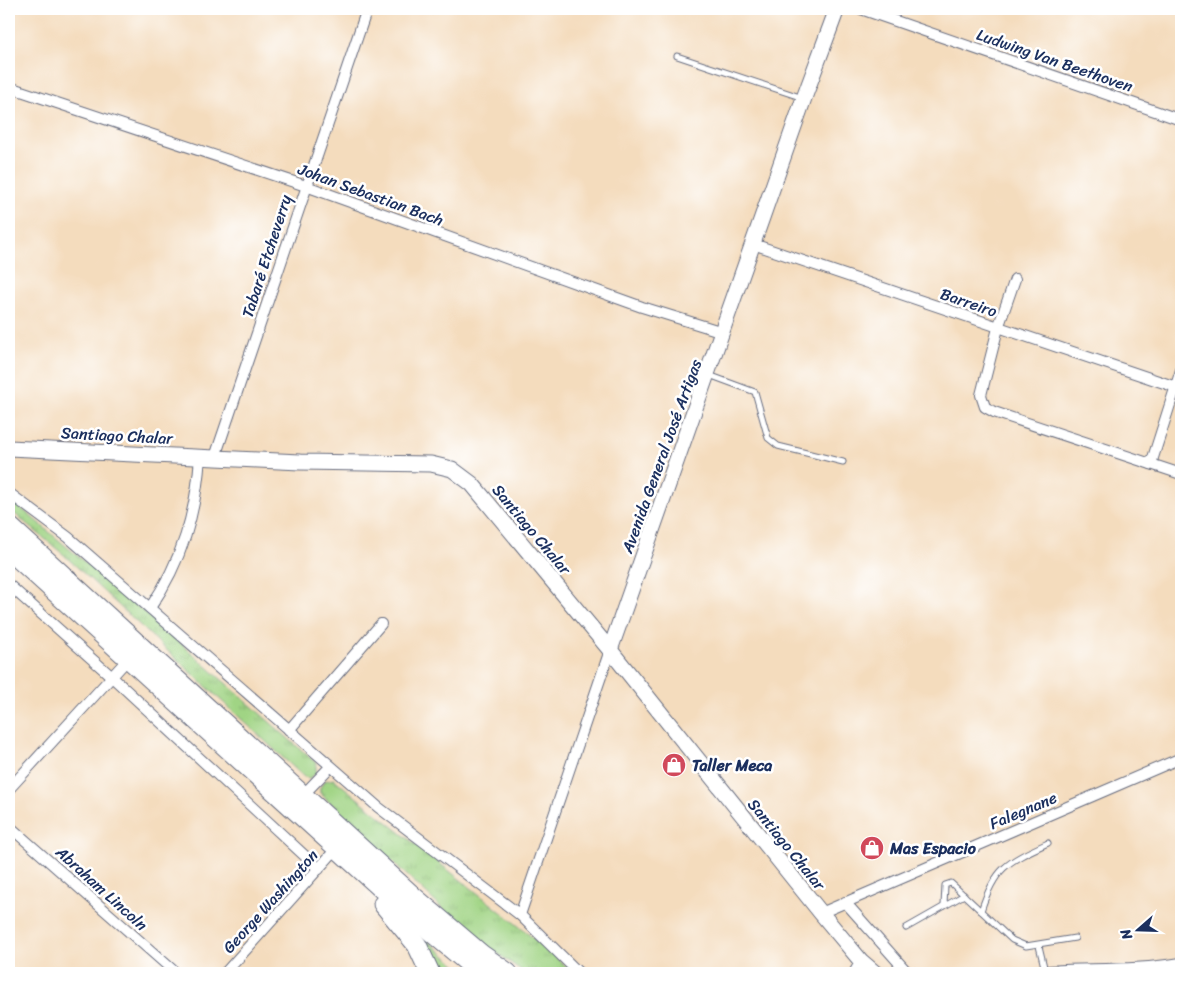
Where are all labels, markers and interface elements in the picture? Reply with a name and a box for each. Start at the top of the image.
street label: Ludwing Van Beethoven [973,20,1137,101]
street label: Johan Sebastian Bach [293,154,448,234]
street label: Tabaré Etcheverry [233,190,300,322]
street label: Barreiro [936,279,1001,326]
street label: Avenida General José Artigas [612,354,710,558]
street label: Santiago Chalar [60,418,175,453]
street label: Santiago Chalar [484,477,580,583]
place label: Taller Meca [692,751,772,780]
shop icon: Taller Meca [661,752,687,778]
street label: Falegnane [985,783,1062,838]
street label: Santiago Chalar [740,792,834,898]
place label: Mas Espacio [889,834,977,863]
shop icon: Mas Espacio [859,835,885,861]
street label: Abraham Lincoln [48,838,155,938]
street label: George Washington [215,842,326,960]
north arrow [1112,904,1162,954]
text: N [1113,925,1140,944]

